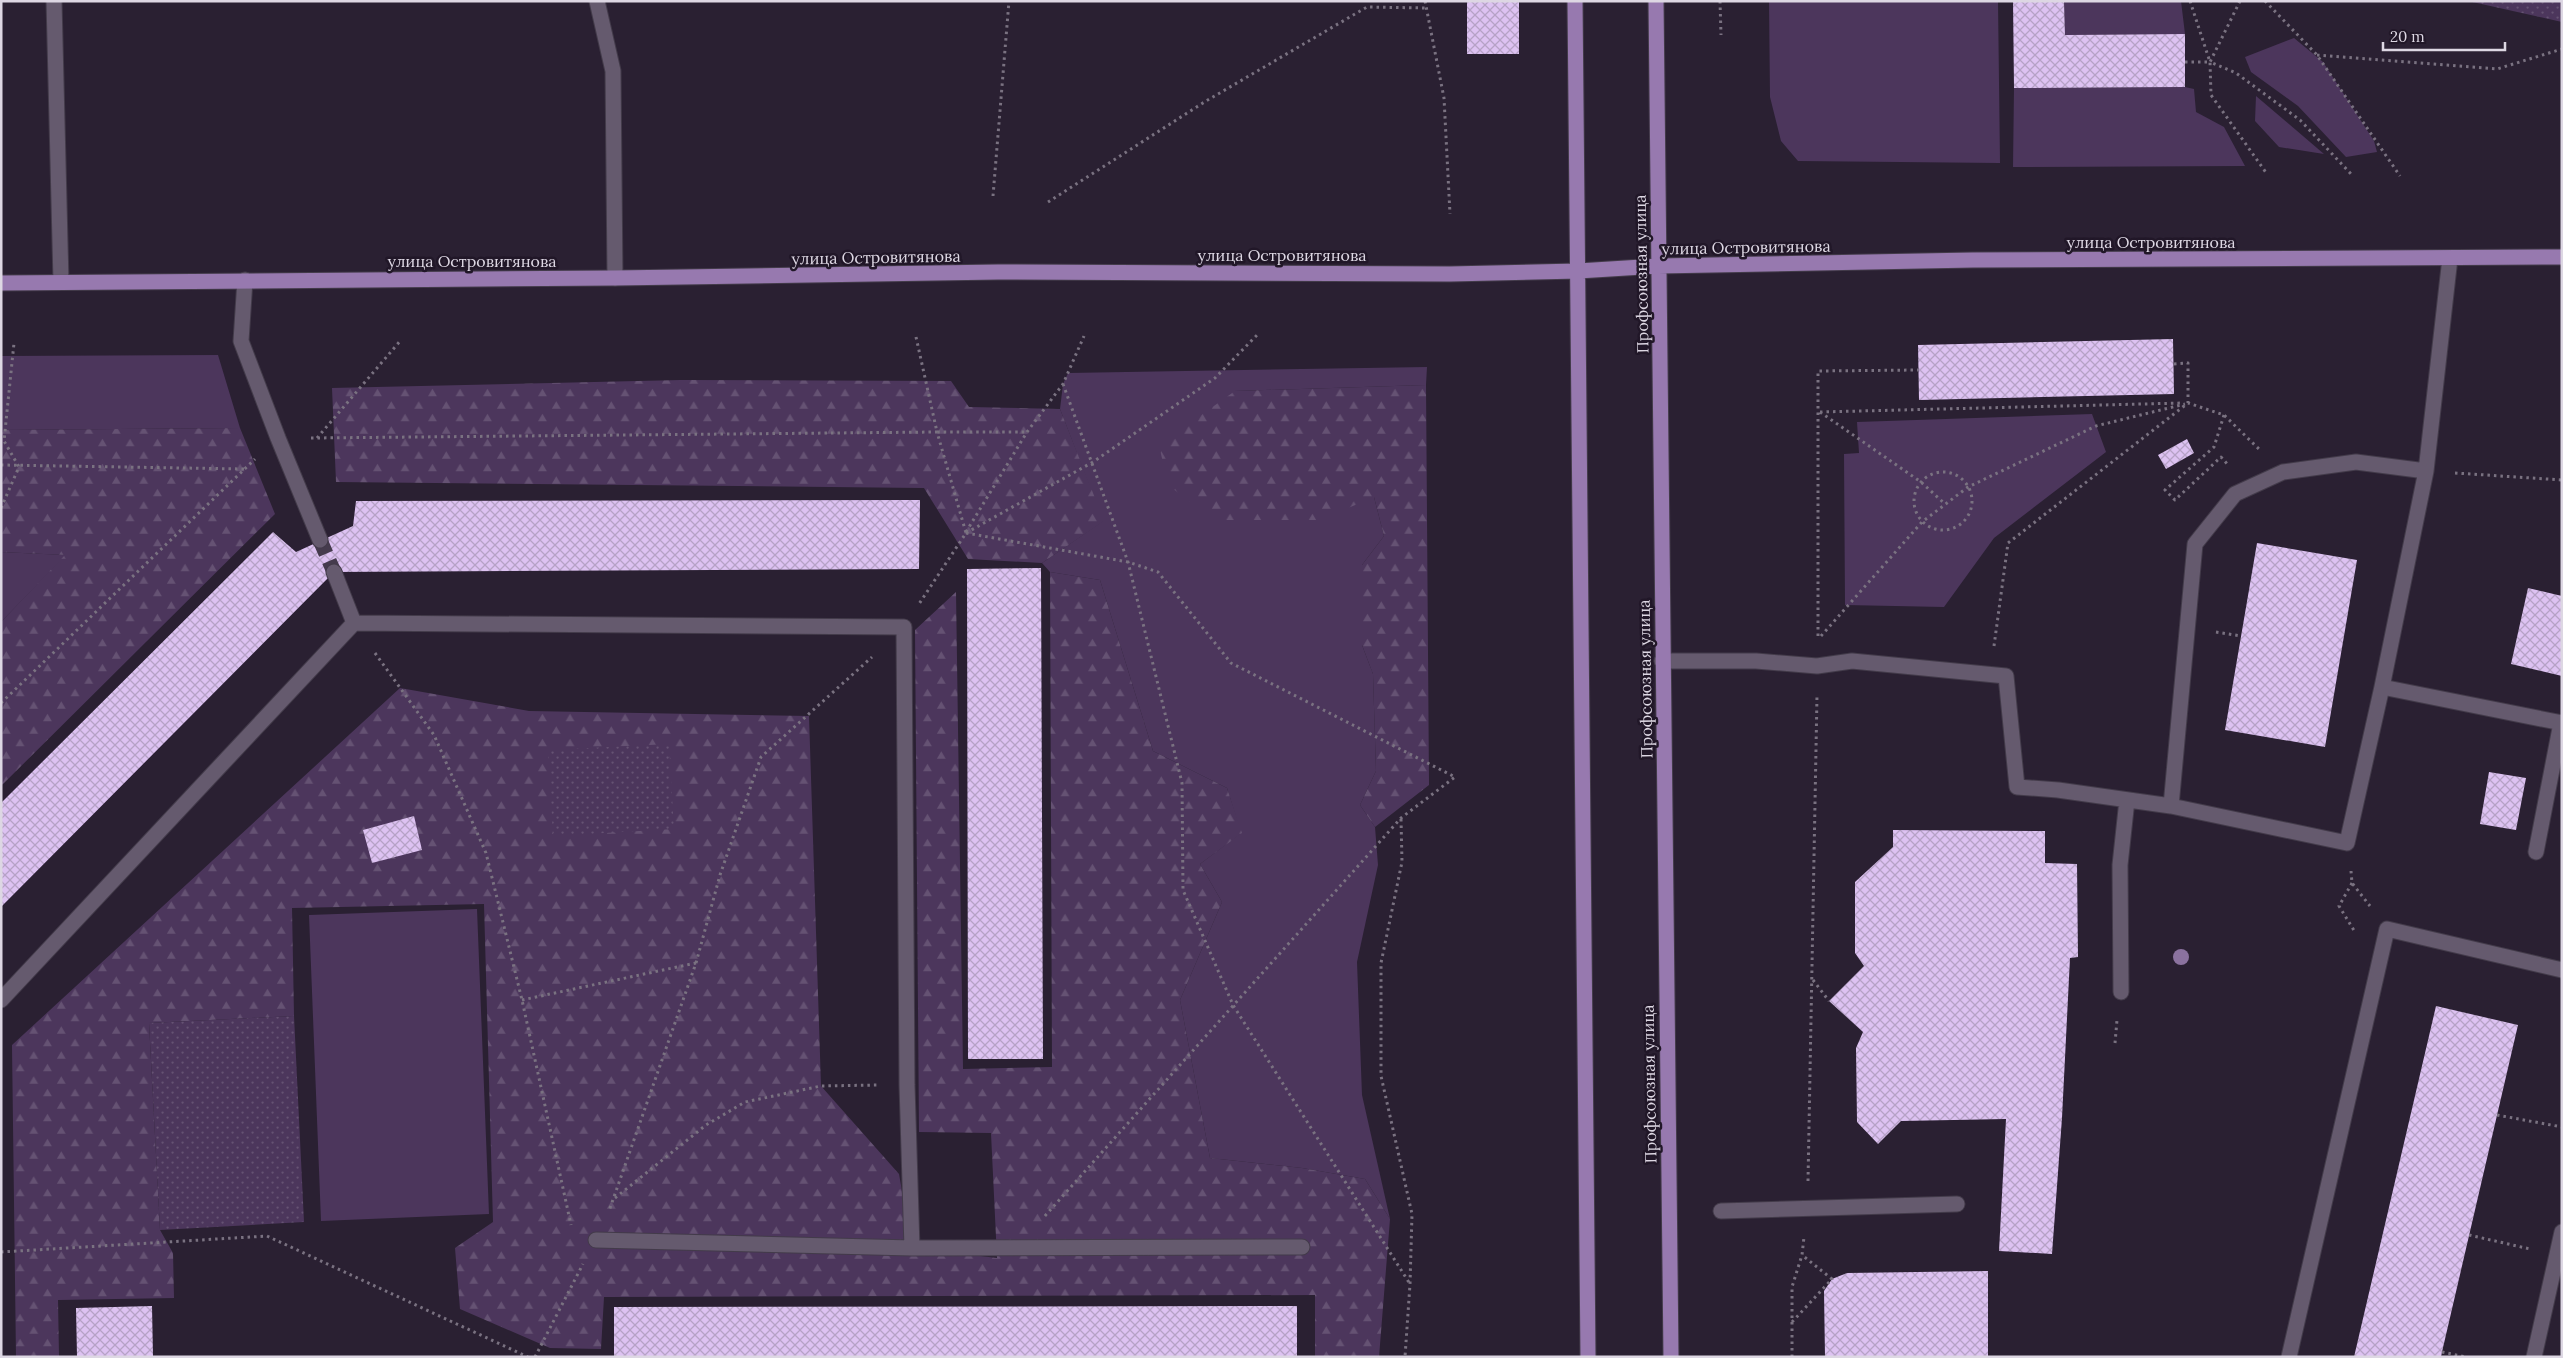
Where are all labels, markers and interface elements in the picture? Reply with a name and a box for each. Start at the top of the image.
scale bar [2383,20,2506,52]
text: 20 m [2390,27,2425,46]
street label: Профсоюзная улица [1630,194,1652,354]
street label: улица Островитянова [2066,232,2236,252]
street label: улица Островитянова [1661,236,1831,258]
street label: улица Островитянова [1197,245,1367,265]
street label: улица Островитянова [791,246,961,268]
street label: улица Островитянова [387,251,557,271]
street label: Профсоюзная улица [1634,599,1656,759]
street label: Профсоюзная улица [1638,1004,1660,1164]

